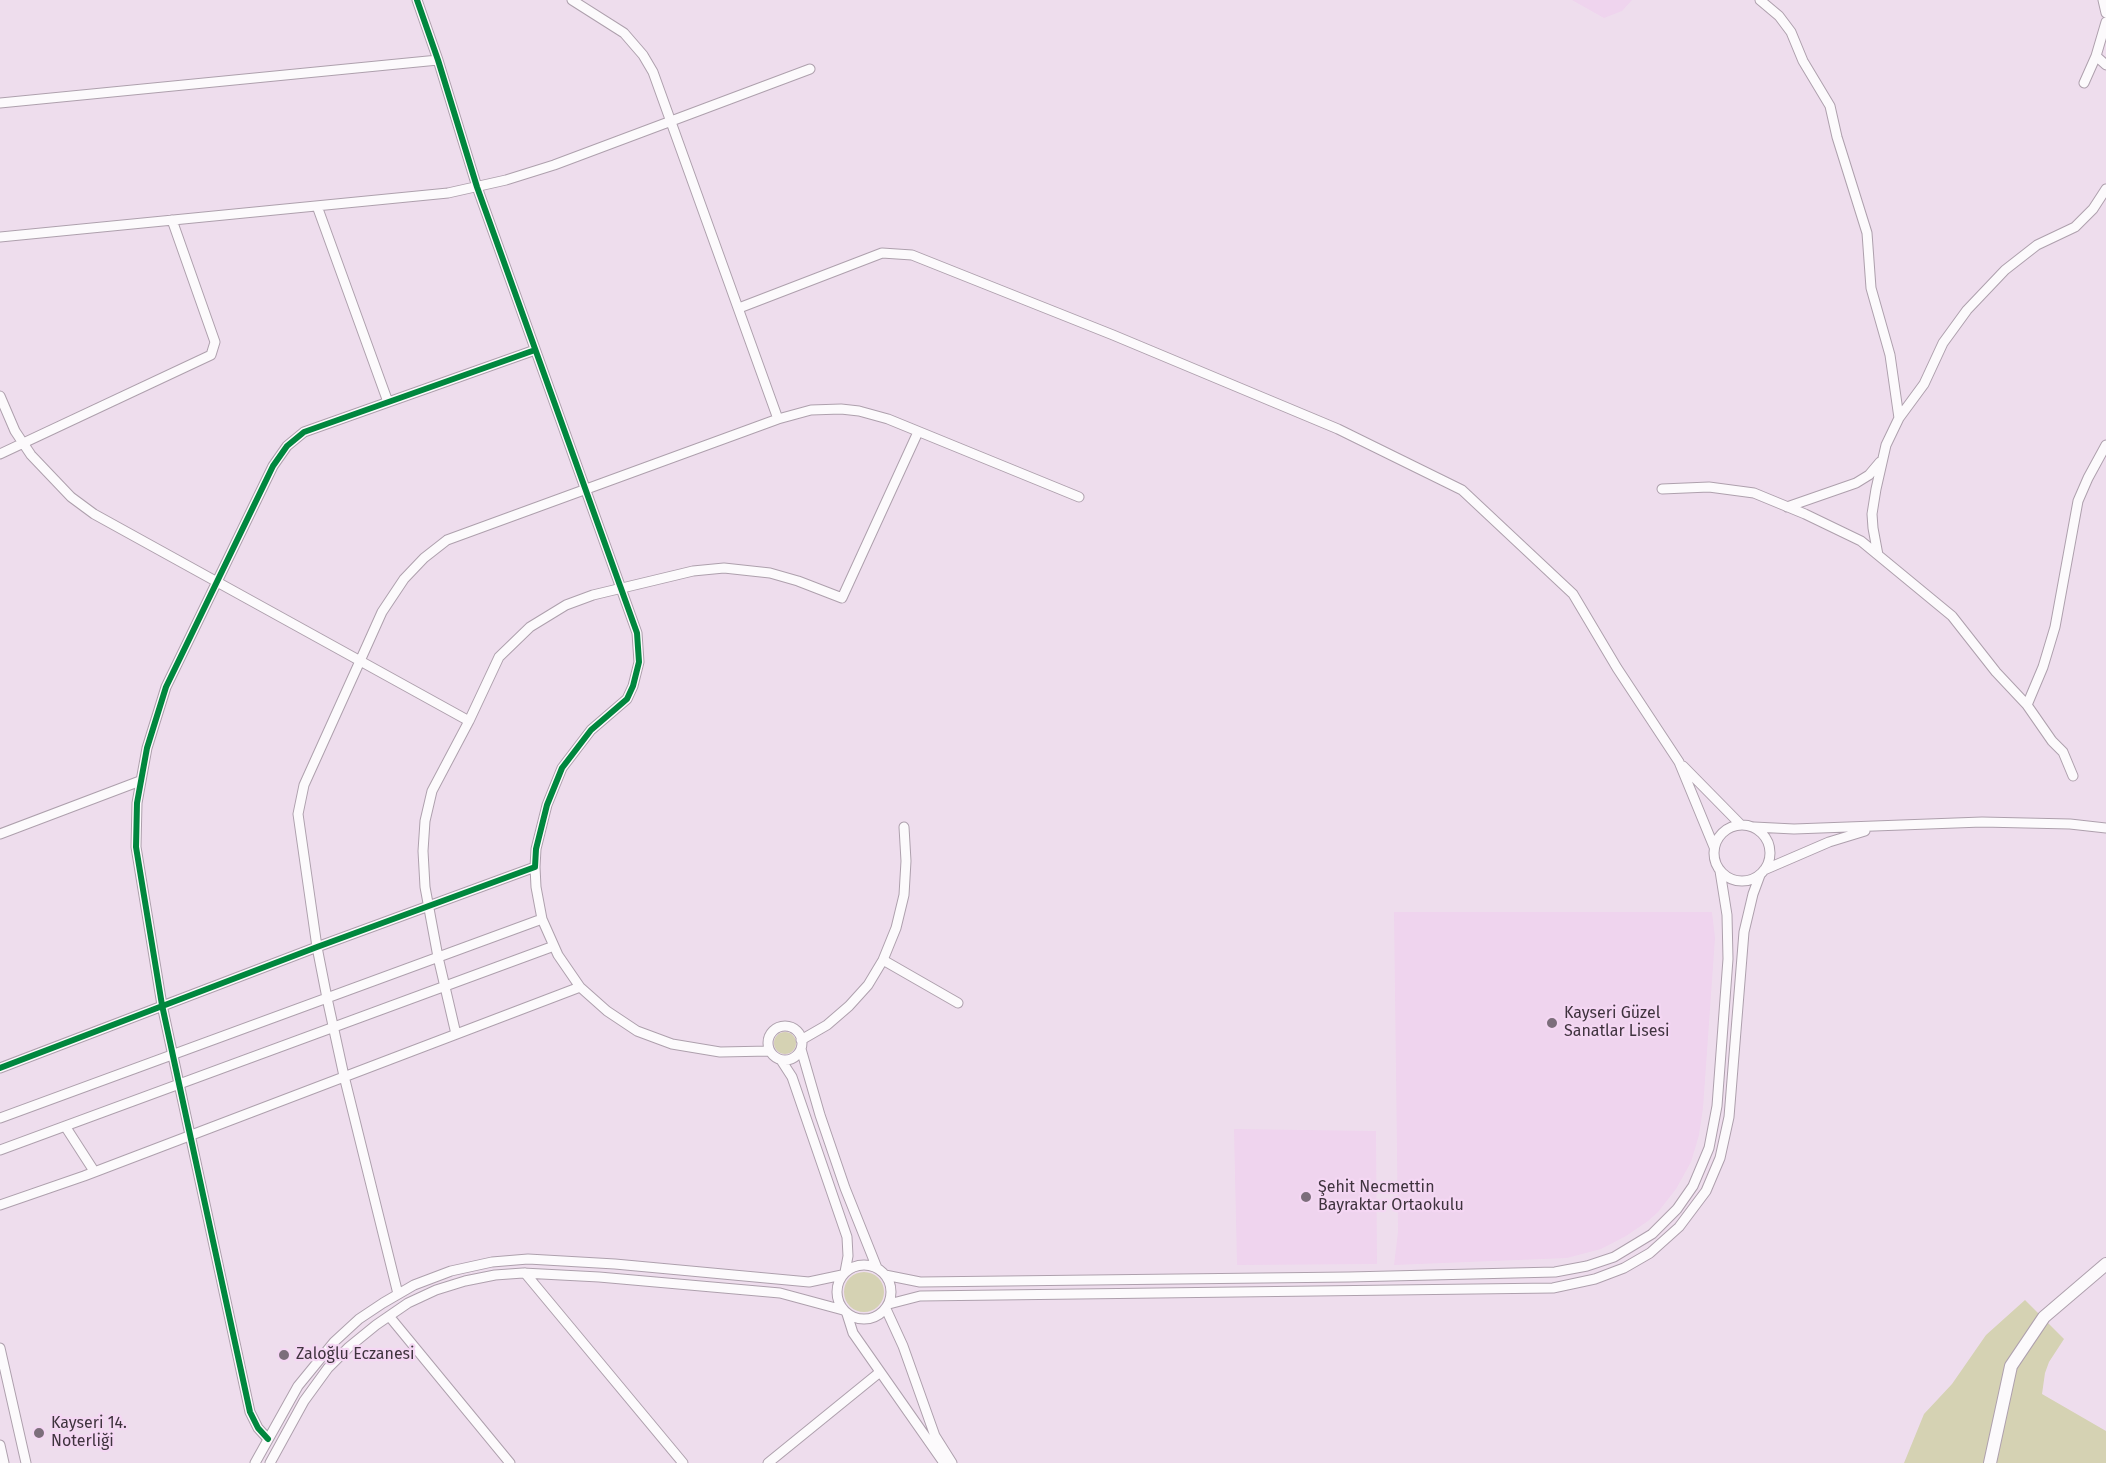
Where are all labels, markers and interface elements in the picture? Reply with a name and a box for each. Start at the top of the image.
place label: Kayseri Güzel Sanatlar Lisesi [1564,1004,1670,1042]
marker: Kayseri Güzel Sanatlar Lisesi [1545,1016,1559,1030]
place label: Şehit Necmettin Bayraktar Ortaokulu [1318,1178,1464,1216]
marker: Şehit Necmettin Bayraktar Ortaokulu [1299,1190,1313,1204]
place label: Zaloğlu Eczanesi [296,1345,415,1365]
marker: Zaloğlu Eczanesi [277,1348,291,1362]
place label: Kayseri 14. Noterliği [51,1414,127,1452]
marker: Kayseri 14. Noterliği [32,1426,46,1440]

